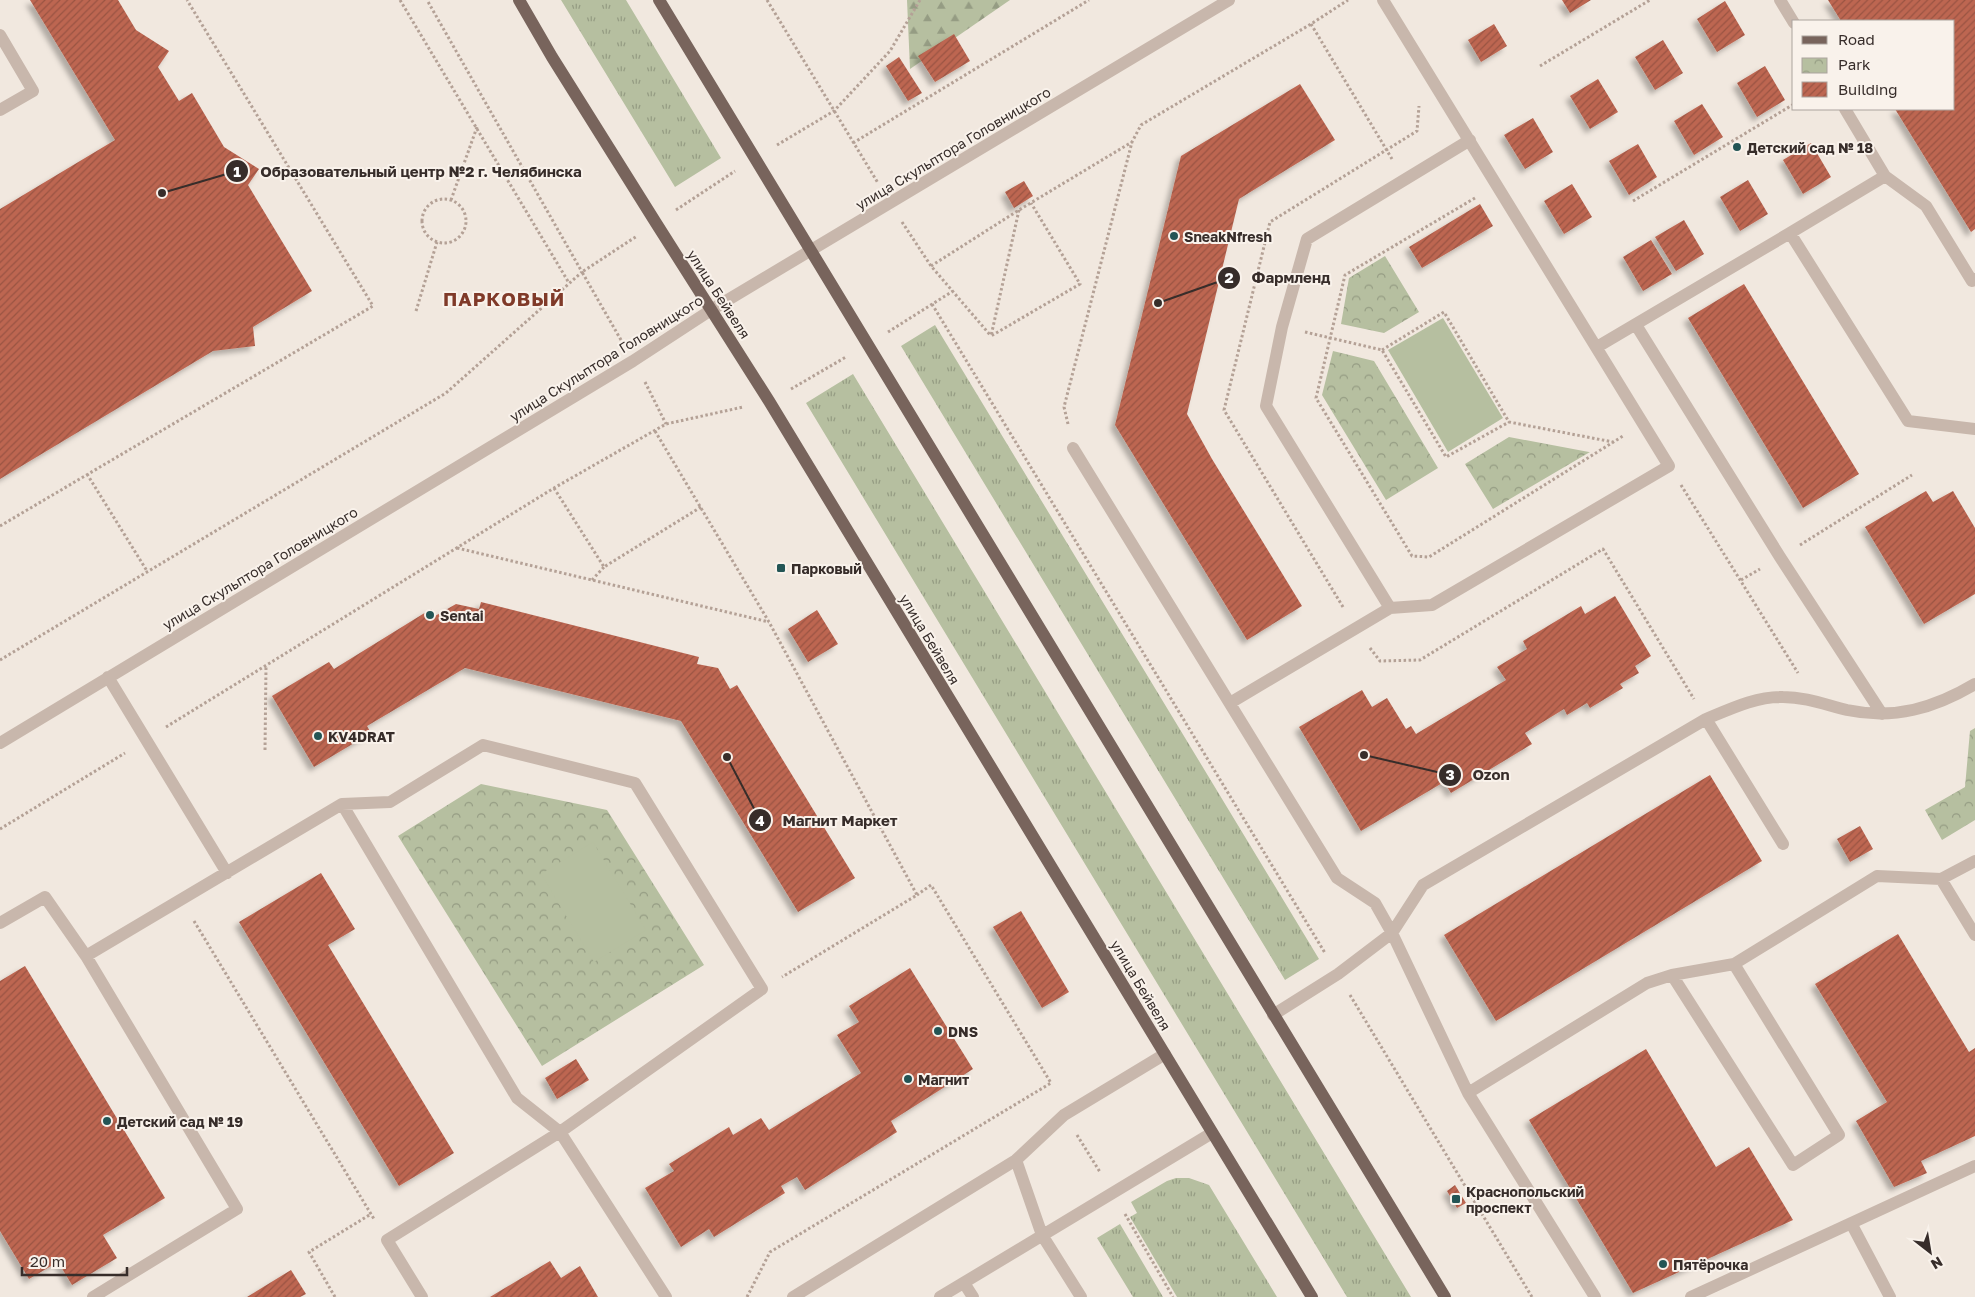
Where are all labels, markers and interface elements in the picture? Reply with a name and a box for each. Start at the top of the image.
legend [1792,20,1955,110]
text: Road [1838,30,1875,48]
text: Park [1838,55,1871,73]
text: Building [1838,80,1898,98]
street label: улица Скульптора Головницкого [852,83,1054,213]
place label: Детский сад № 18 [1747,139,1873,156]
marker: Детский сад № 18 [1731,141,1743,153]
callout: Образовательный центр №2 г. Челябинска [225,156,591,186]
text: 1 [233,162,241,180]
text: Образовательный центр №2 г. Челябинска [260,162,582,180]
place label: SneakNfresh [1184,228,1272,245]
marker: SneakNfresh [1168,230,1180,242]
street label: улица Бейвеля [684,246,754,342]
callout: Фармленд [1216,263,1340,293]
text: 2 [1224,268,1234,286]
text: Фармленд [1252,268,1331,286]
district label: ПАРКОВЫЙ [443,287,565,310]
street label: улица Скульптора Головницкого [506,291,706,425]
street label: улица Скульптора Головницкого [159,503,361,633]
place label: Парковый [791,560,862,577]
marker: Парковый [775,562,787,574]
street label: улица Бейвеля [896,591,964,687]
place label: Sentai [440,607,484,624]
marker: Sentai [424,609,436,621]
place label: KV4DRAT [328,728,395,745]
marker: KV4DRAT [312,730,324,742]
callout: Ozon [1437,760,1519,790]
text: 3 [1445,765,1455,783]
text: Ozon [1472,765,1510,783]
callout: Магнит Маркет [748,805,908,835]
text: 4 [755,811,765,829]
text: Магнит Маркет [783,811,898,829]
street label: улица Бейвеля [1107,937,1175,1033]
place label: DNS [948,1023,978,1040]
marker: DNS [932,1025,944,1037]
place label: Магнит [918,1071,969,1088]
marker: Магнит [902,1073,914,1085]
place label: Детский сад № 19 [117,1113,243,1130]
marker: Детский сад № 19 [101,1115,113,1127]
place label: Краснопольский проспект [1466,1183,1584,1216]
marker: Краснопольский проспект [1450,1193,1462,1205]
north arrow [1905,1227,1955,1277]
scale bar [22,1244,128,1276]
text: 20 m [30,1252,65,1270]
text: N [1928,1254,1946,1274]
place label: Пятёрочка [1673,1256,1748,1273]
marker: Пятёрочка [1657,1258,1669,1270]

